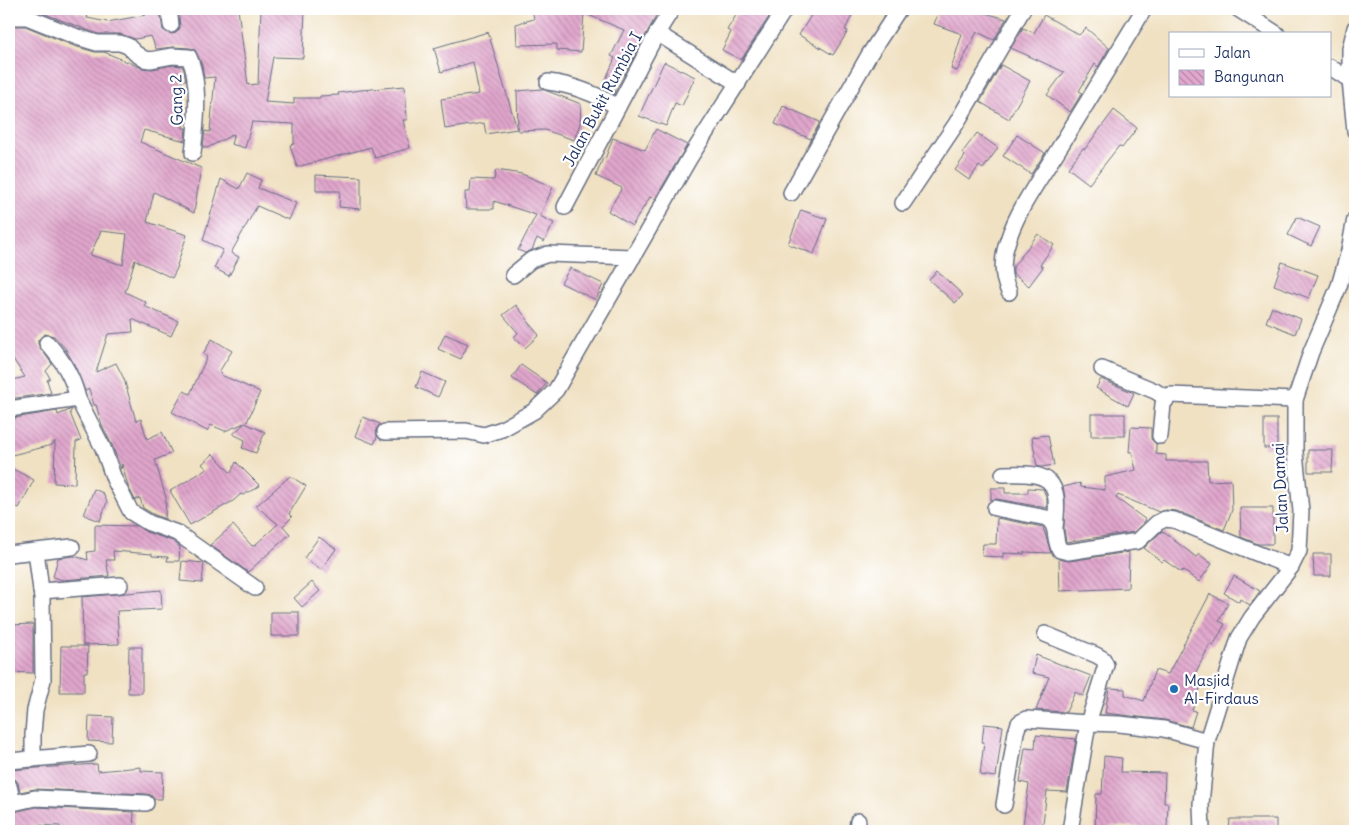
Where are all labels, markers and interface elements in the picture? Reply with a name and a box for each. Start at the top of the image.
street label: Jalan Bukit Rumbia I [558,28,646,170]
legend [1169,32,1332,98]
text: Jalan [1214,43,1251,62]
text: Bangunan [1214,67,1284,86]
street label: Gang 2 [165,74,187,126]
street label: Jalan Damai [1268,442,1292,534]
place label: Masjid Al-Firdaus [1184,670,1259,708]
marker: Masjid Al-Firdaus [1168,683,1180,695]

